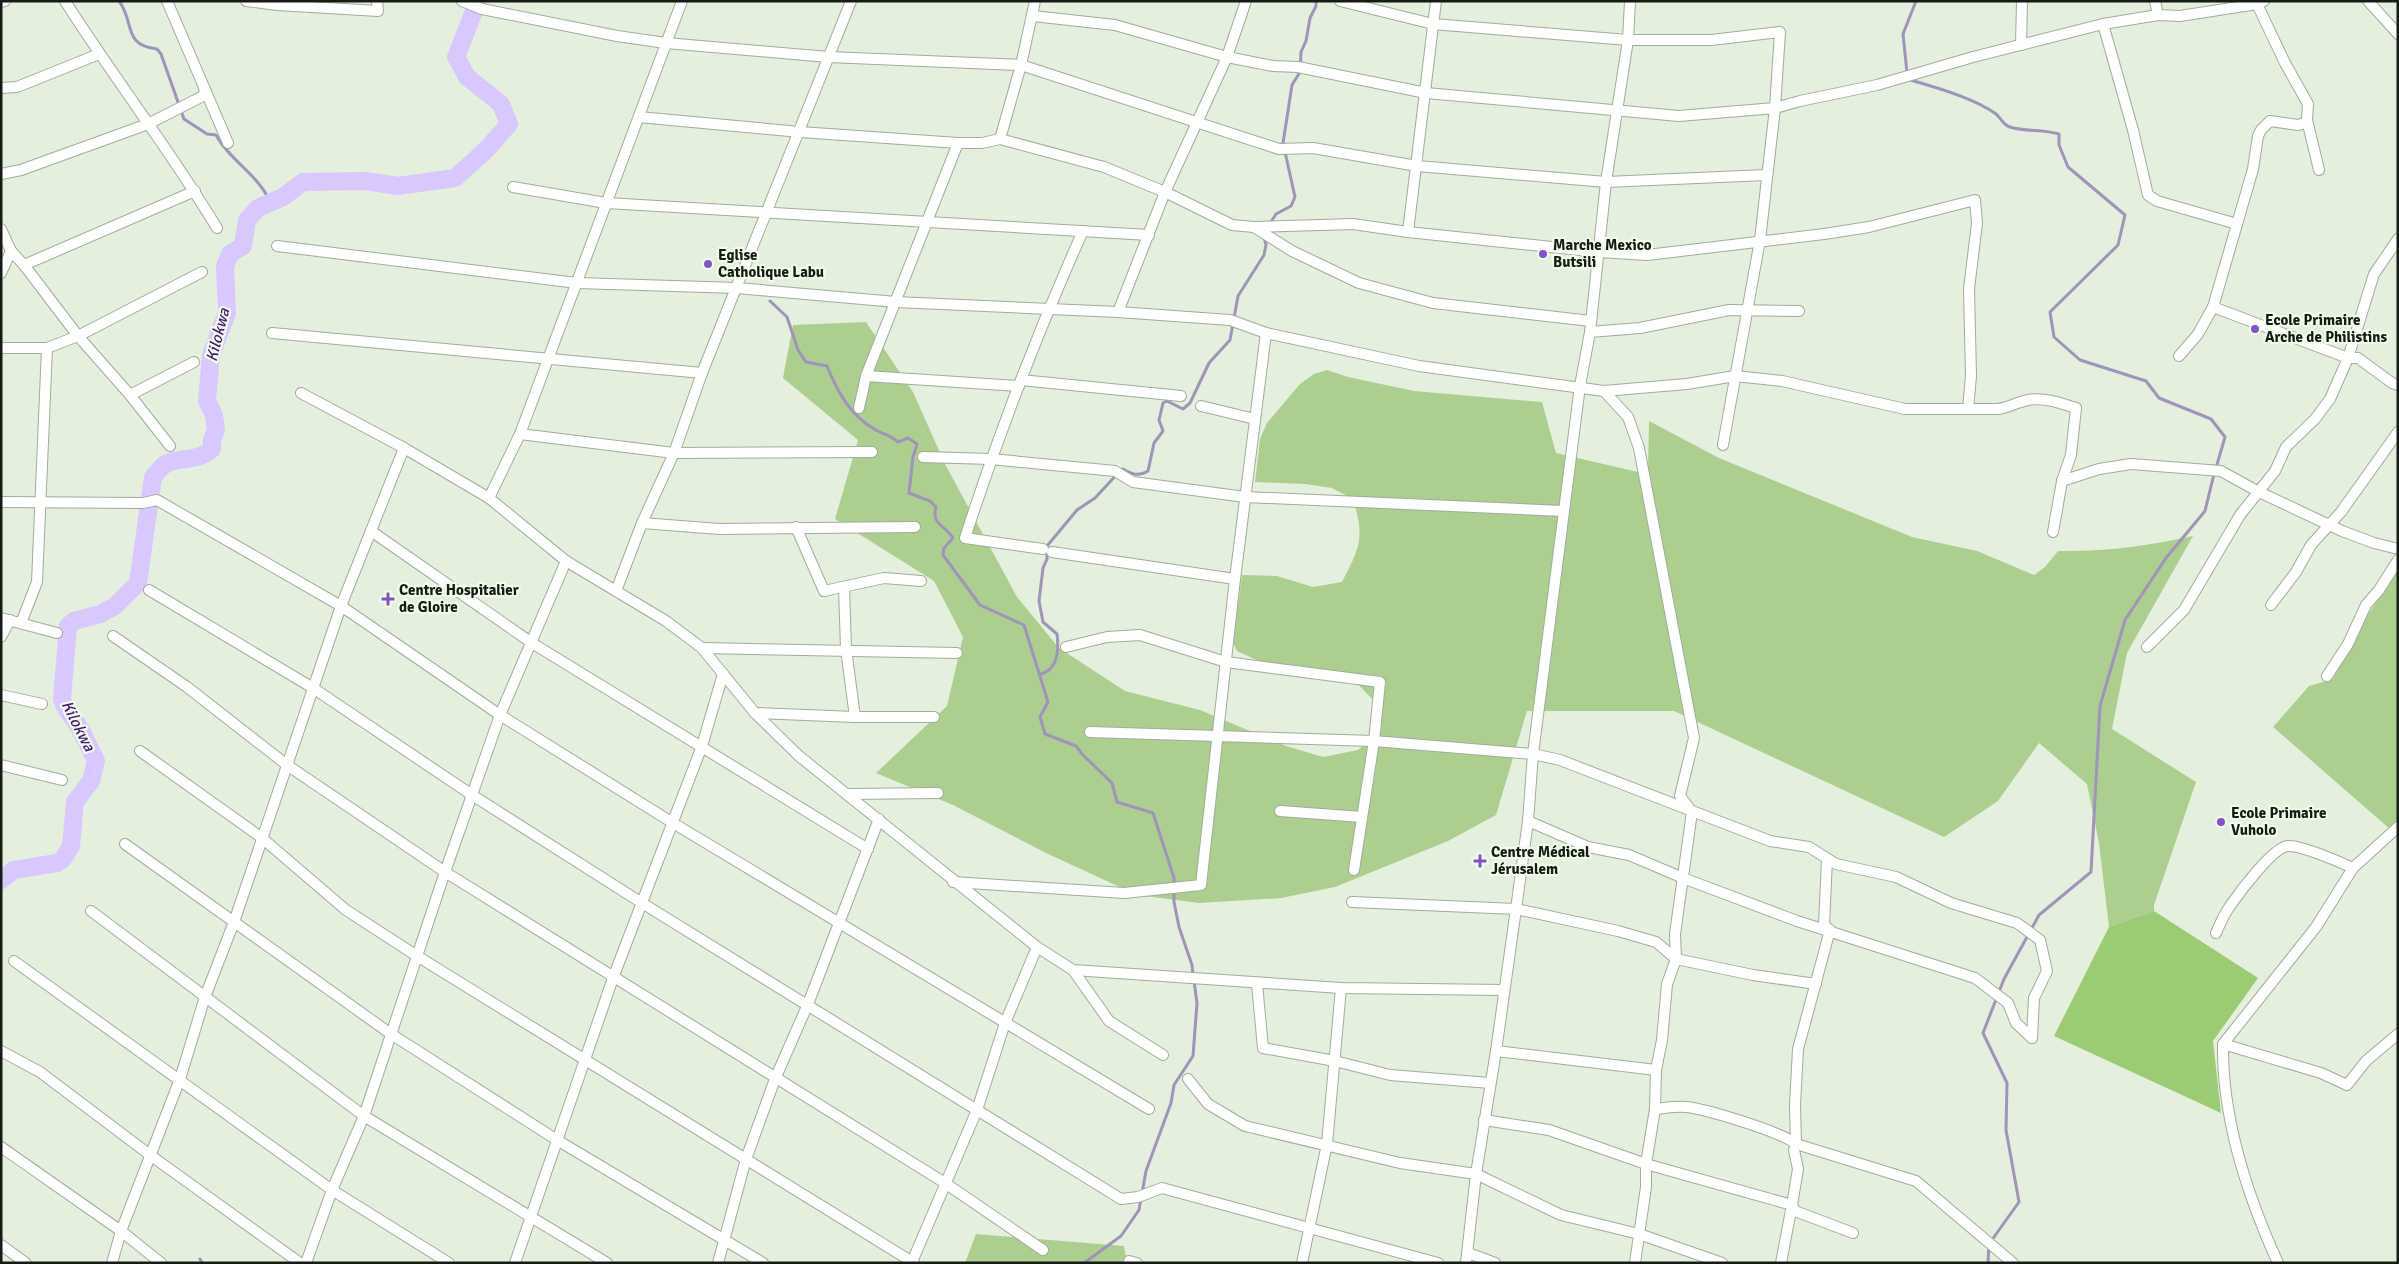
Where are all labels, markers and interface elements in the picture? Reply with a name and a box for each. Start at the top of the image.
place label: Marche Mexico Butsili [1553,236,1652,271]
place label: Eglise Catholique Labu [718,246,824,281]
marker: Marche Mexico Butsili [1537,248,1549,260]
marker: Eglise Catholique Labu [702,258,714,270]
water label: Kilokwa [202,305,234,364]
place label: Ecole Primaire Arche de Philistins [2265,311,2388,346]
marker: Ecole Primaire Arche de Philistins [2249,323,2261,335]
place label: Centre Hospitalier de Gloire [399,581,519,616]
marker: Centre Hospitalier de Gloire [381,592,395,606]
water label: Kilokwa [57,697,100,756]
place label: Ecole Primaire Vuholo [2231,804,2326,839]
marker: Ecole Primaire Vuholo [2215,816,2227,828]
place label: Centre Médical Jérusalem [1491,843,1590,878]
marker: Centre Médical Jérusalem [1473,854,1487,868]

